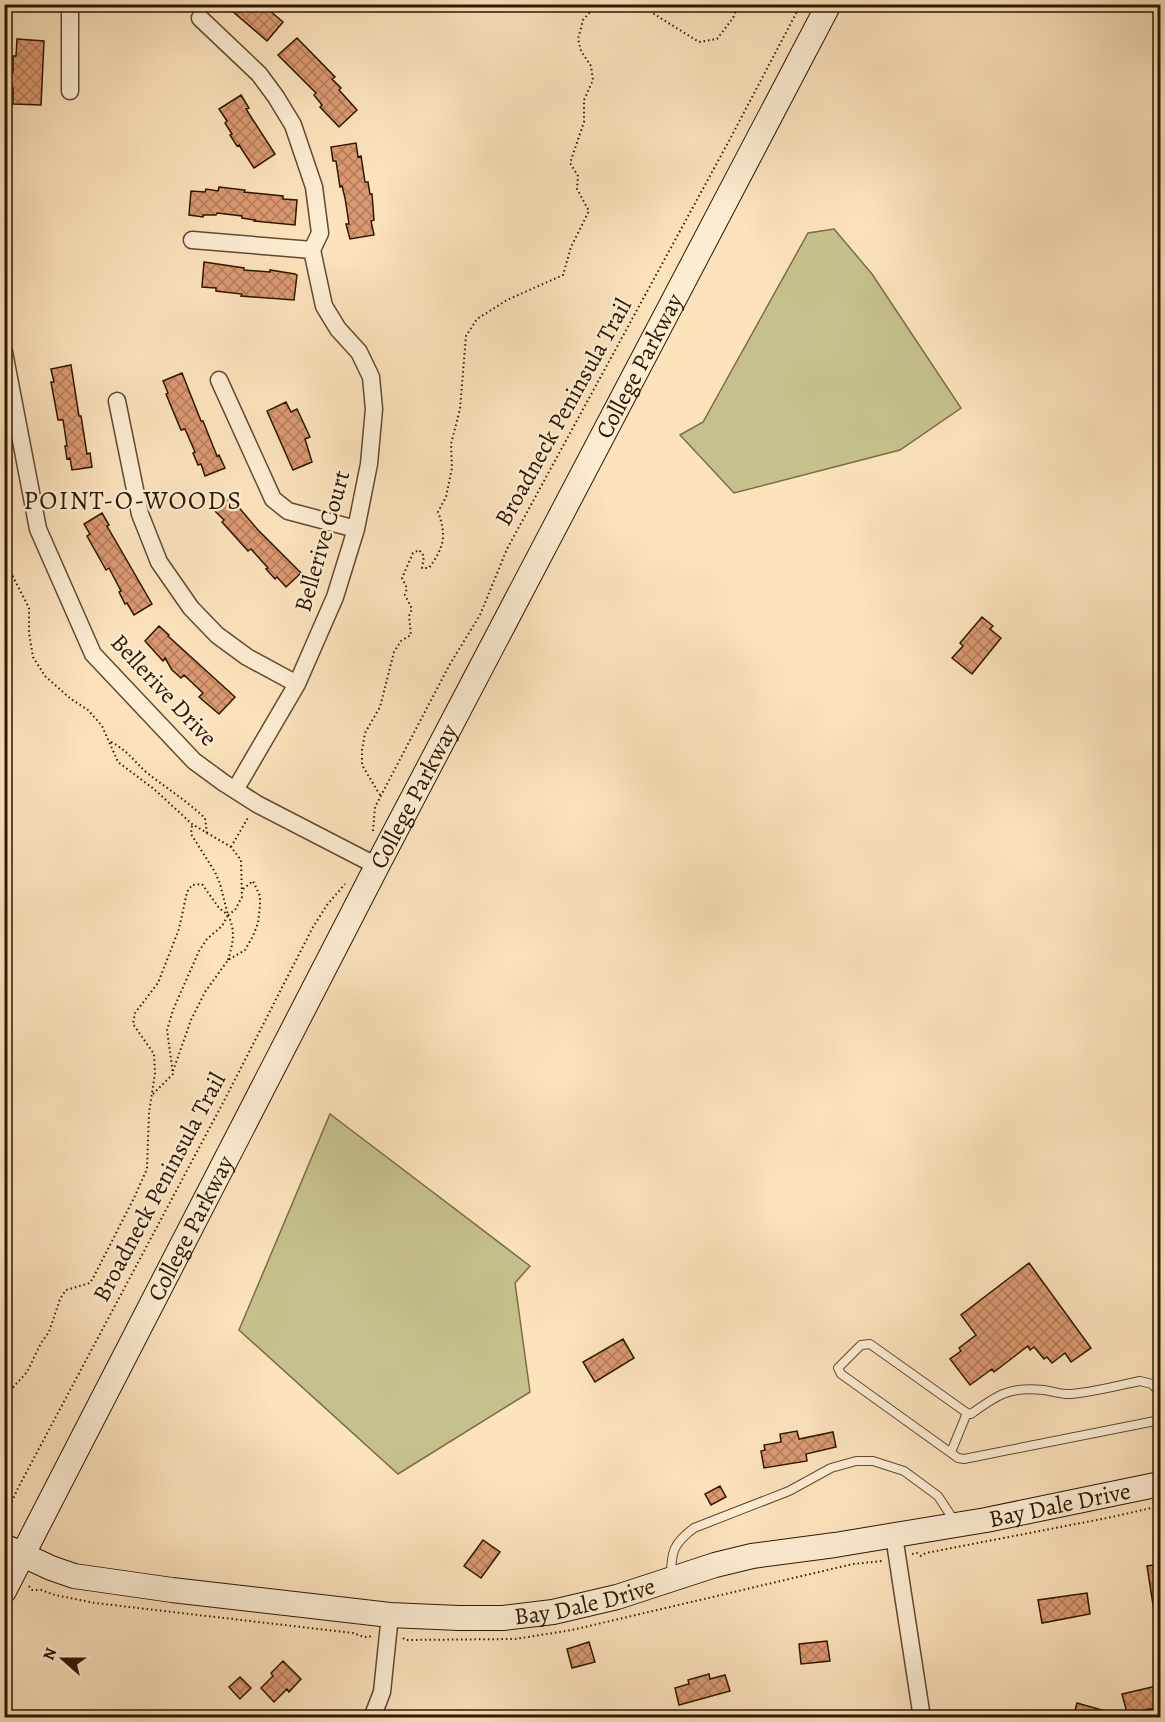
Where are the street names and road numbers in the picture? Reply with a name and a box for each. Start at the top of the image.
street label: College Parkway [588,288,691,444]
street label: Broadneck Peninsula Trail [487,292,639,531]
street label: Bellerive Court [287,467,357,615]
street label: Bellerive Drive [104,627,224,753]
street label: College Parkway [362,718,465,874]
street label: Broadneck Peninsula Trail [85,1067,233,1307]
street label: College Parkway [140,1150,241,1306]
street label: Bay Dale Drive [986,1475,1133,1535]
street label: Bay Dale Drive [512,1570,659,1633]

